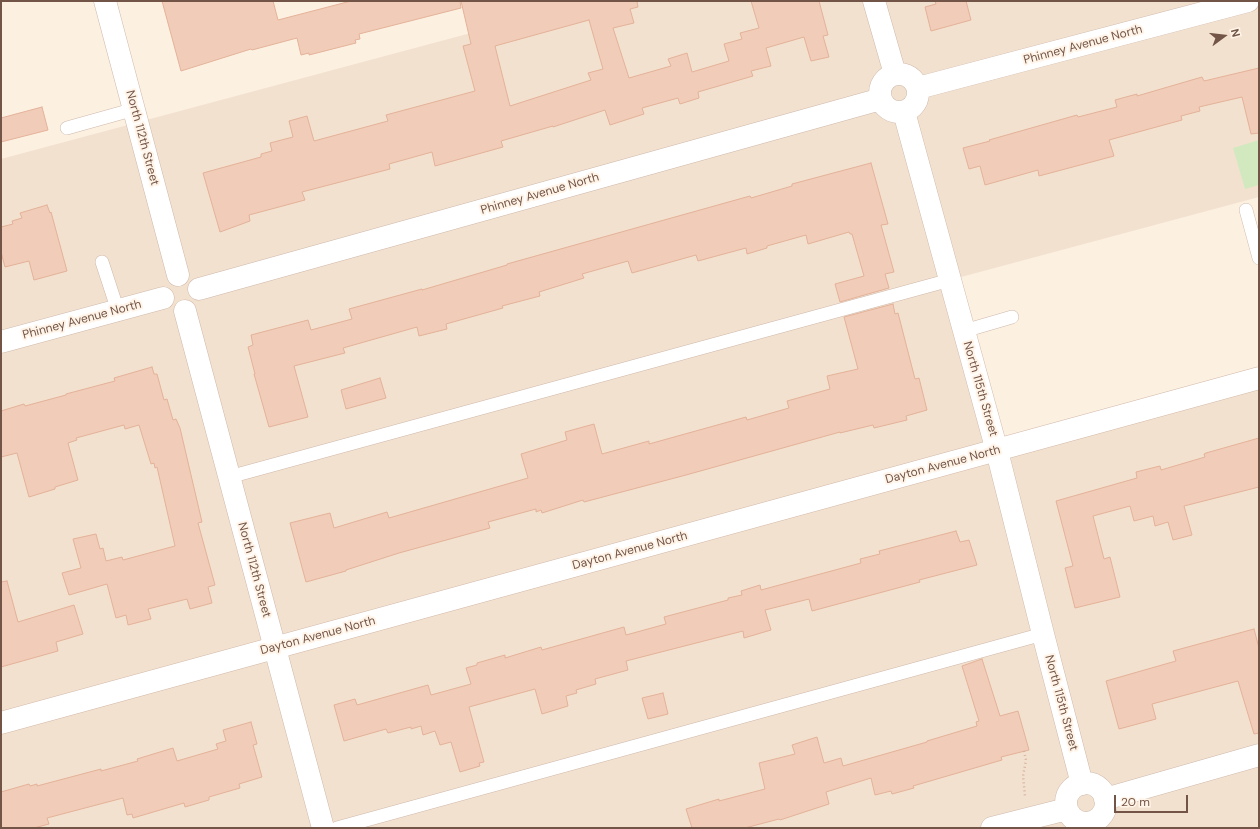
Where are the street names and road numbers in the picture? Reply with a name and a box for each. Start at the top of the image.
street label: Phinney Avenue North [1022,22,1144,68]
street label: North 112th Street [122,89,162,187]
street label: Phinney Avenue North [479,170,601,218]
street label: Phinney Avenue North [21,297,143,343]
street label: North 115th Street [960,340,1000,438]
street label: Dayton Avenue North [884,443,1002,487]
street label: North 112th Street [234,521,274,619]
street label: Dayton Avenue North [571,529,689,573]
street label: Dayton Avenue North [259,614,377,658]
street label: North 115th Street [1041,654,1081,752]

